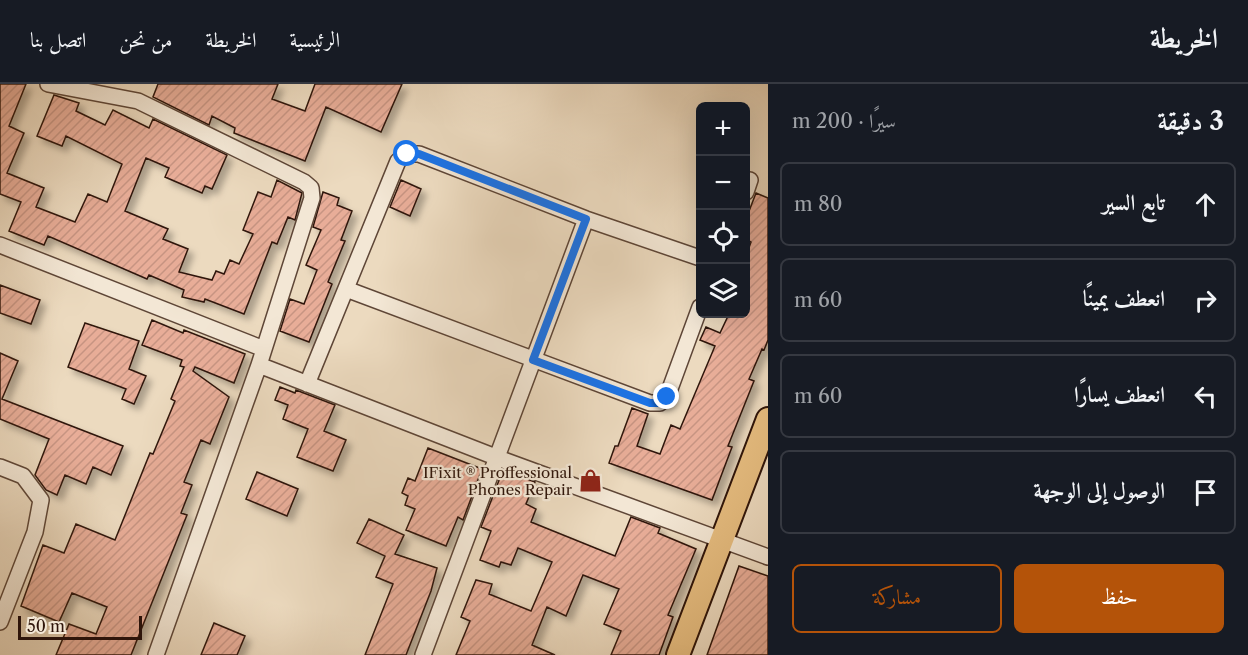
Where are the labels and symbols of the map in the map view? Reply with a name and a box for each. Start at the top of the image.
route start [393,140,419,166]
route end [653,383,679,409]
place label: IFixit ® Proffessional Phones Repair [423,463,573,499]
shop icon: IFixit ® Proffessional Phones Repair [577,468,603,494]
scale bar [18,613,142,640]

